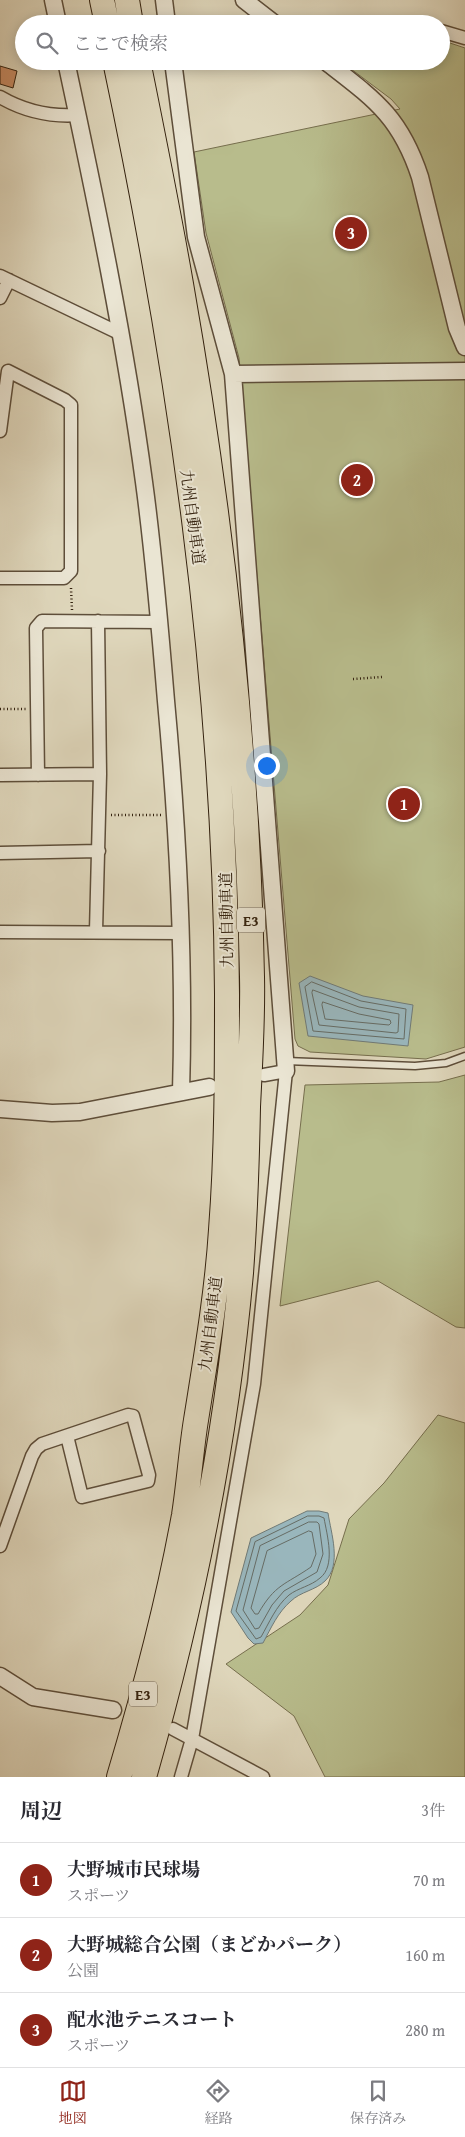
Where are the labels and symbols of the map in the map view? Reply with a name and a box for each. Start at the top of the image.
pin: 3 [335,214,367,252]
pin: 2 [341,461,373,499]
street label: 九州自動車道 [174,468,212,566]
your location [254,753,280,779]
pin: 1 [388,785,420,823]
street label: 九州自動車道 [213,872,239,968]
road number: E3 [237,908,265,932]
street label: 九州自動車道 [192,1275,228,1373]
road number: E3 [129,1682,157,1706]

